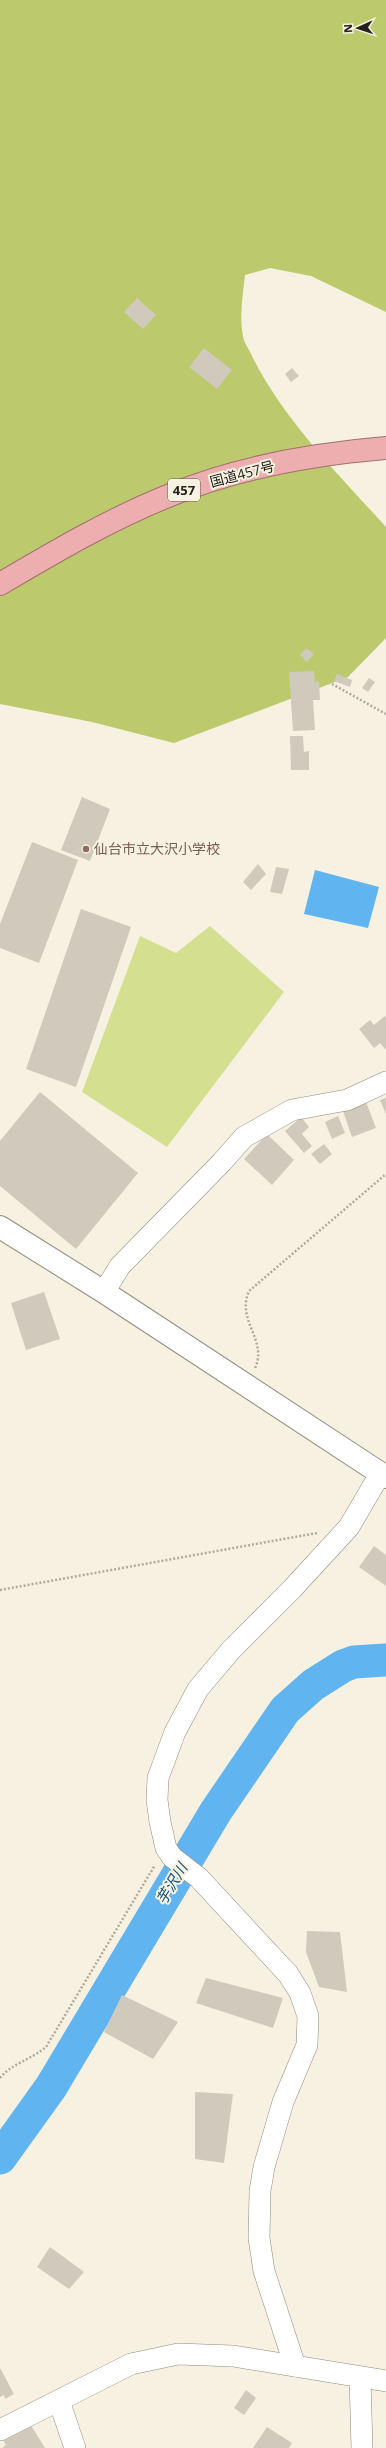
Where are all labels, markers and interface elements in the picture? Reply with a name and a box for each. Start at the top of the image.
north arrow [338,8,378,48]
text: N [340,24,355,33]
street label: 国道457号 [208,456,276,491]
road number: 457 [168,479,200,501]
place label: 仙台市立大沢小学校 [94,839,220,858]
marker: 仙台市立大沢小学校 [81,844,91,854]
water label: 芋沢川 [151,1857,192,1908]

